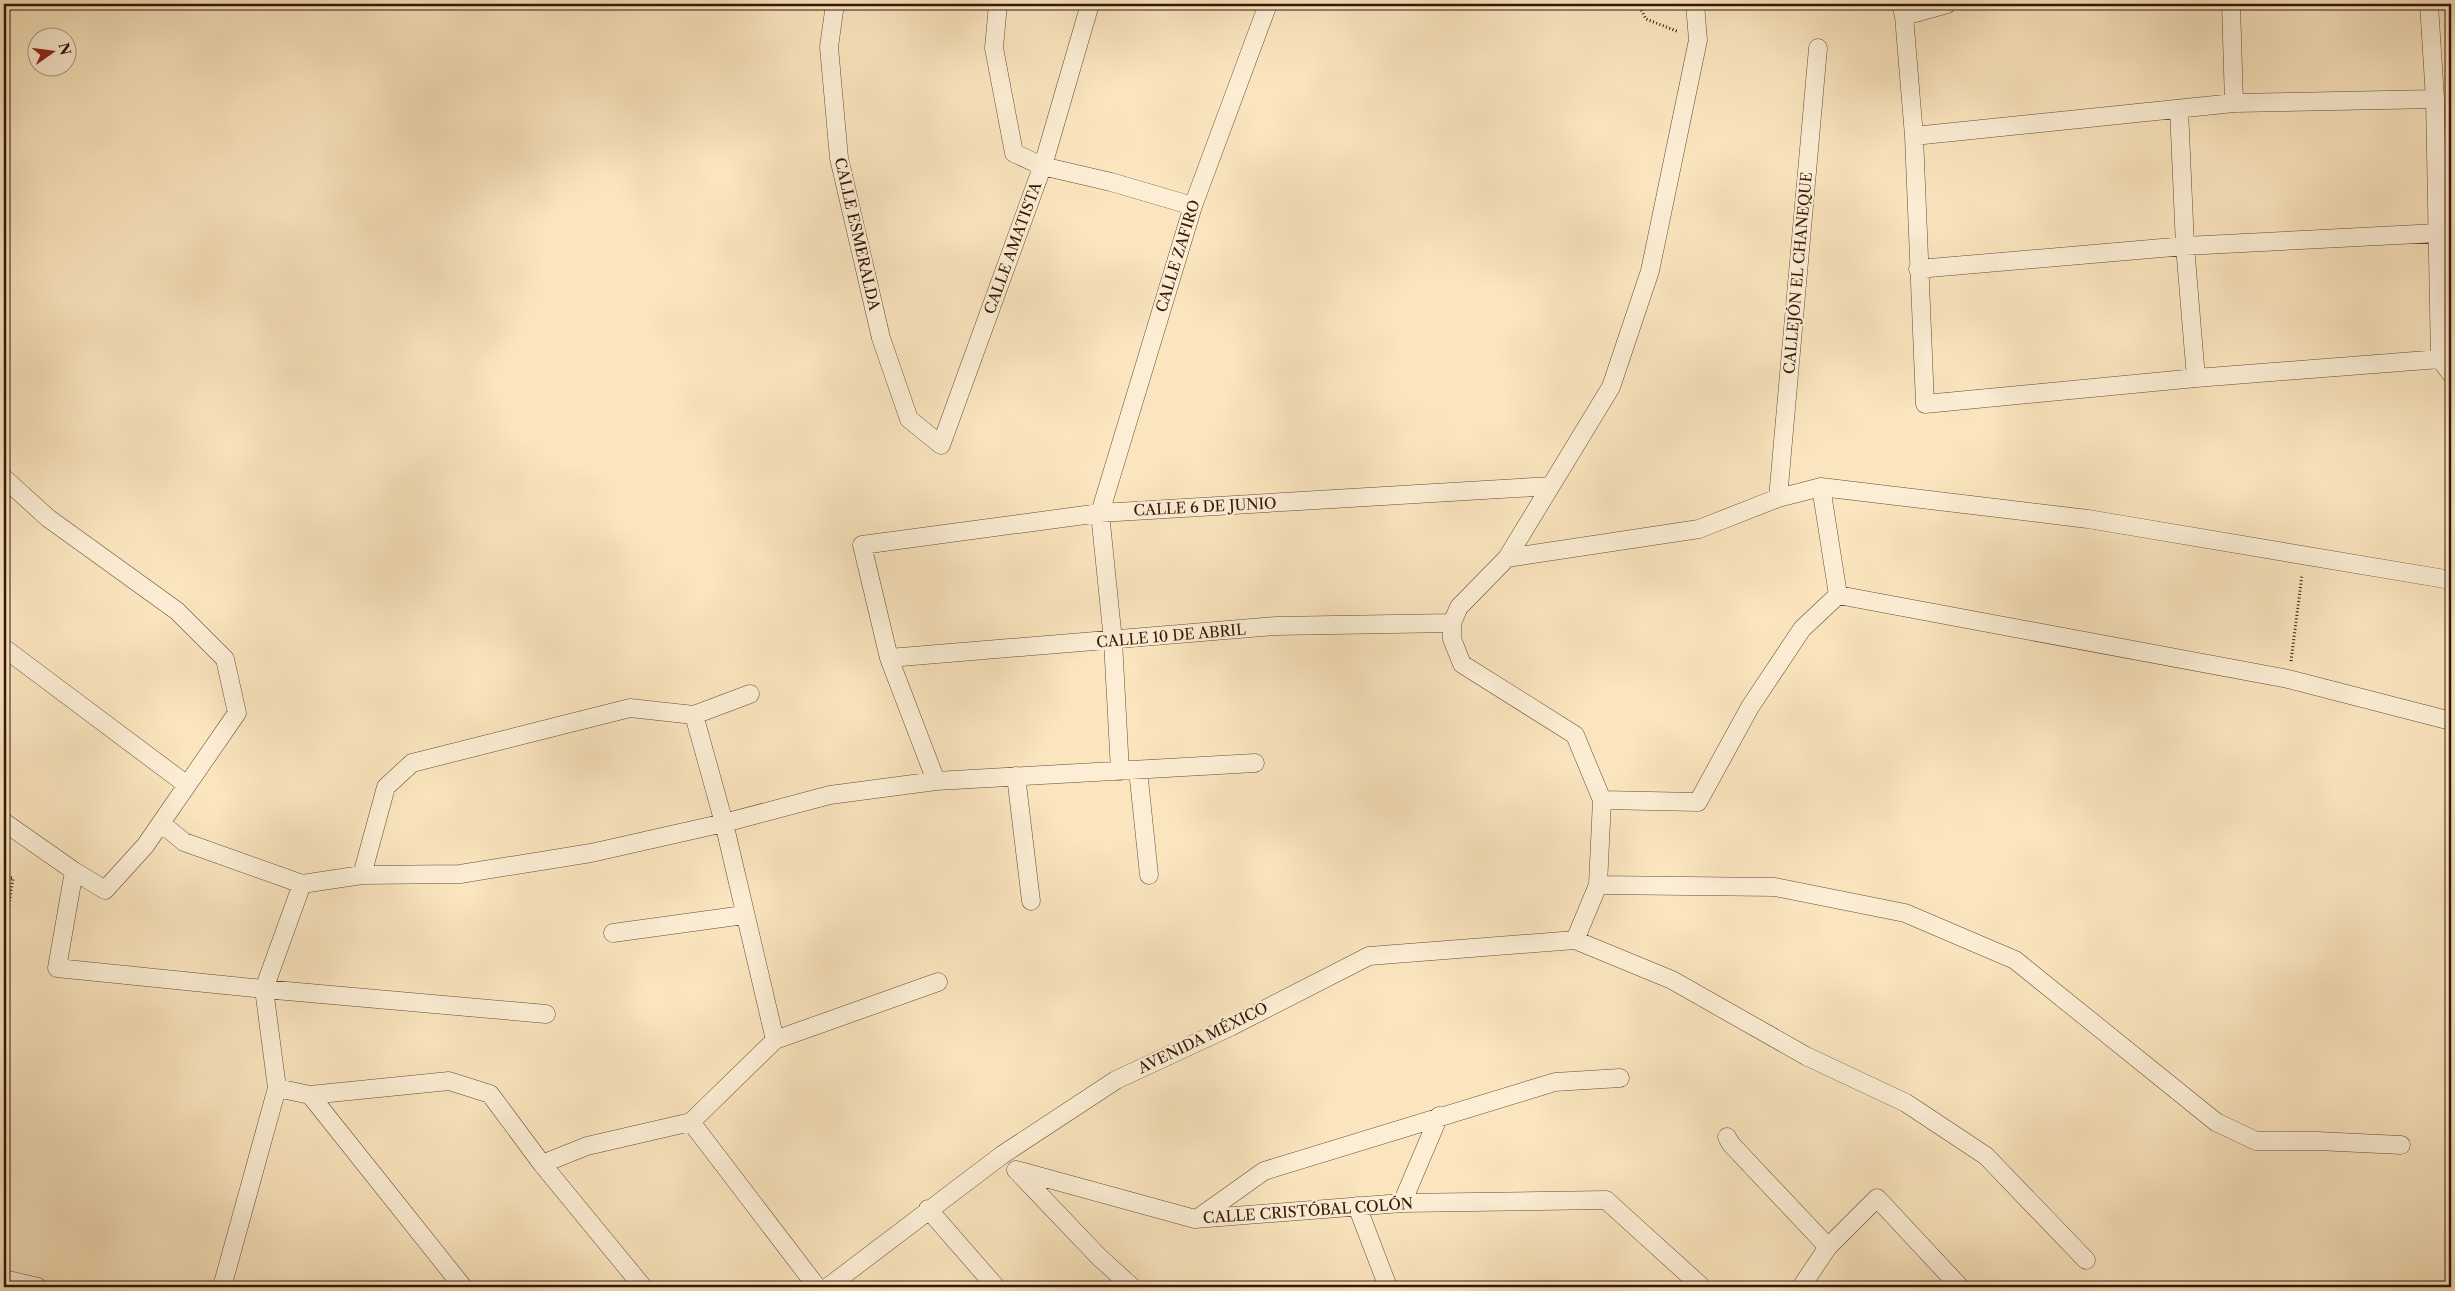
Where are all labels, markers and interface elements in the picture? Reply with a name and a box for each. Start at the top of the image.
north arrow [28,28,78,78]
text: N [54,41,75,57]
street label: CALLE ESMERALDA [831,156,885,313]
street label: CALLEJÓN EL CHANEQUE [1779,171,1816,375]
street label: CALLE AMATISTA [980,178,1046,317]
street label: CALLE ZAFIRO [1151,197,1204,314]
street label: CALLE 6 DE JUNIO [1133,493,1277,520]
street label: CALLE 10 DE ABRIL [1095,619,1247,652]
street label: AVENIDA MÉXICO [1134,998,1271,1078]
street label: CALLE CRISTÓBAL COLÓN [1202,1194,1414,1227]

